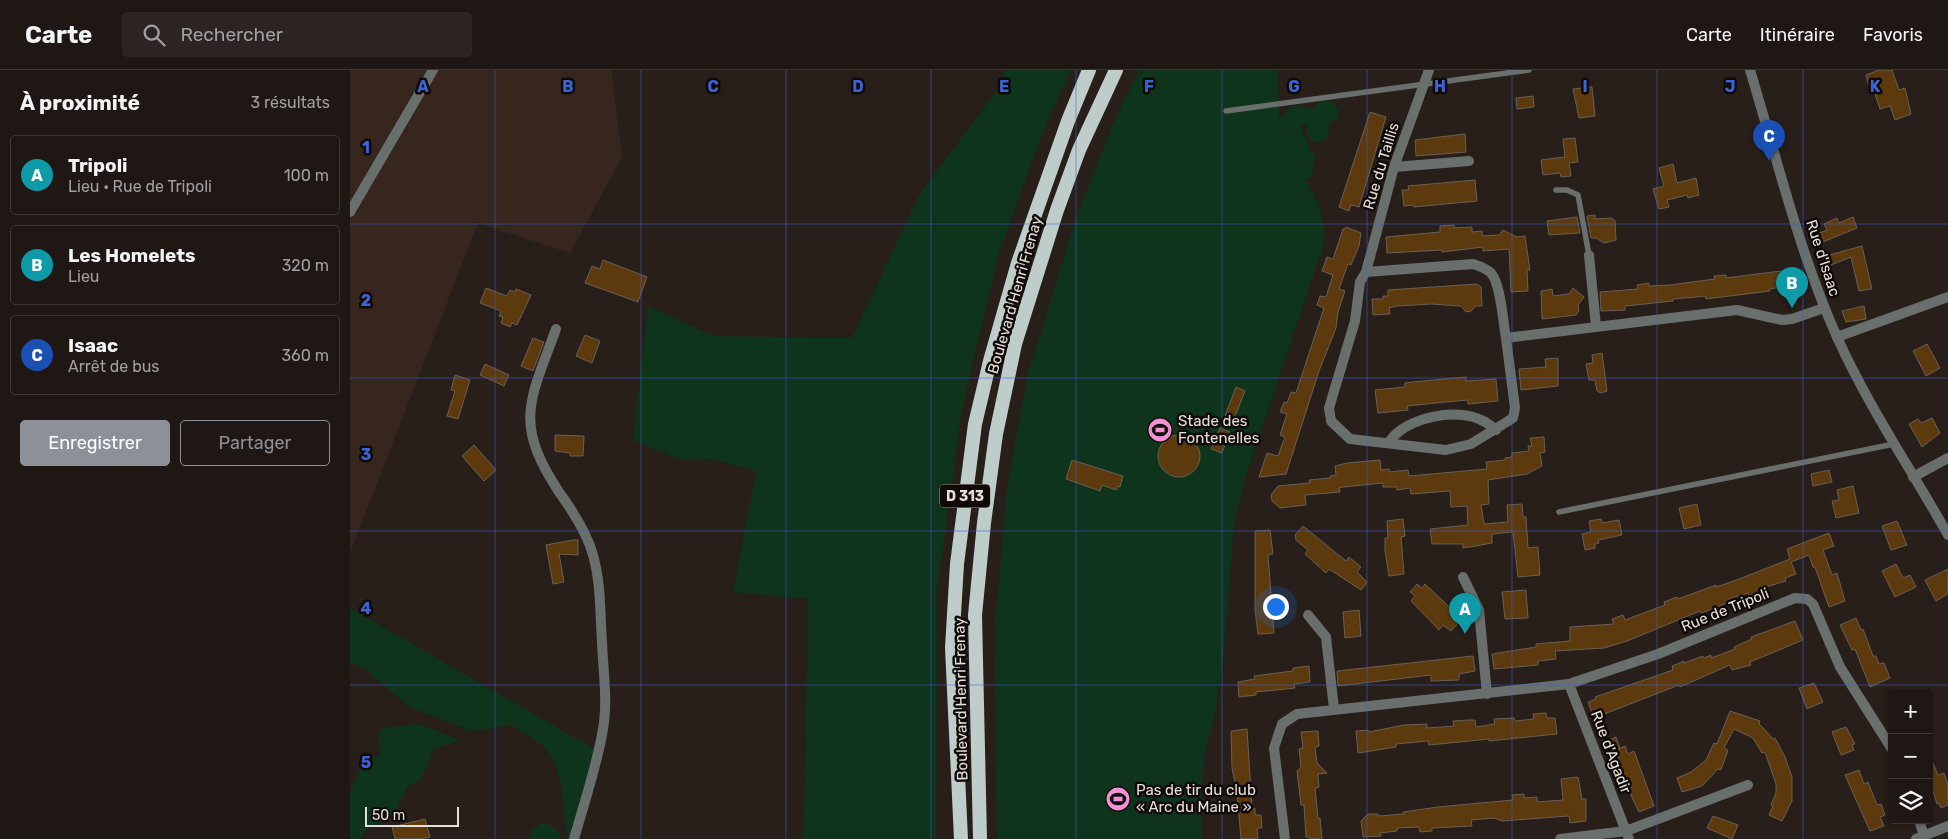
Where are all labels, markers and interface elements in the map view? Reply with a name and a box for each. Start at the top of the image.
search box [122,12,472,57]
text: Carte [25,21,92,49]
icon: search [140,21,168,49]
text: Rechercher [180,23,283,46]
text: Carte [1686,24,1732,46]
text: Itinéraire [1760,24,1835,46]
text: Favoris [1863,24,1923,46]
text: A [417,77,429,96]
text: B [562,77,574,96]
text: C [707,77,719,96]
text: D [852,77,864,96]
text: E [999,77,1009,96]
text: F [1144,77,1154,96]
text: G [1288,77,1300,96]
text: H [1434,77,1446,96]
text: I [1582,77,1588,96]
text: J [1725,77,1735,96]
text: K [1870,77,1881,96]
text: À proximité [20,90,140,115]
text: 3 résultats [250,93,330,112]
street label: Rue du Taillis [1359,120,1403,212]
pin: C [1753,120,1785,161]
text: 1 [362,138,370,157]
text: Tripoli [68,154,128,177]
text: A [31,166,43,185]
text: 100 m [284,166,329,185]
text: Lieu · Rue de Tripoli [68,177,212,196]
street label: Boulevard Henri Frenay [984,214,1046,376]
street label: Rue d'Isaac [1802,217,1844,299]
text: Les Homelets [68,244,196,267]
text: B [31,256,43,275]
text: 320 m [282,256,329,275]
text: Lieu [68,267,99,286]
pin: B [1776,267,1808,308]
text: 2 [361,291,371,310]
text: Isaac [68,334,118,357]
text: C [31,346,43,365]
text: 360 m [281,346,329,365]
text: Arrêt de bus [68,357,160,376]
place label: Stade des Fontenelles [1178,412,1260,447]
sports icon: Stade des Fontenelles [1147,417,1173,443]
button: Enregistrer [20,420,170,466]
button: Partager [180,420,330,466]
text: 3 [361,445,371,464]
road number: D 313 [940,484,990,508]
street label: Rue de Tripoli [1678,584,1772,636]
pin: A [1449,593,1481,634]
your location [1263,594,1289,620]
text: 4 [361,599,372,618]
street label: Boulevard Henri Frenay [951,617,971,781]
map controls [1888,689,1933,824]
button: + [1888,689,1933,734]
street label: Rue d'Agadir [1587,708,1635,796]
button: − [1888,734,1933,779]
text: 5 [361,753,371,772]
button: layers [1888,779,1933,824]
place label: Pas de tir du club « Arc du Maine » [1136,781,1256,816]
sports icon: Pas de tir du club « Arc du Maine » [1105,786,1131,812]
scale bar [365,804,459,827]
text: 50 m [372,807,405,824]

